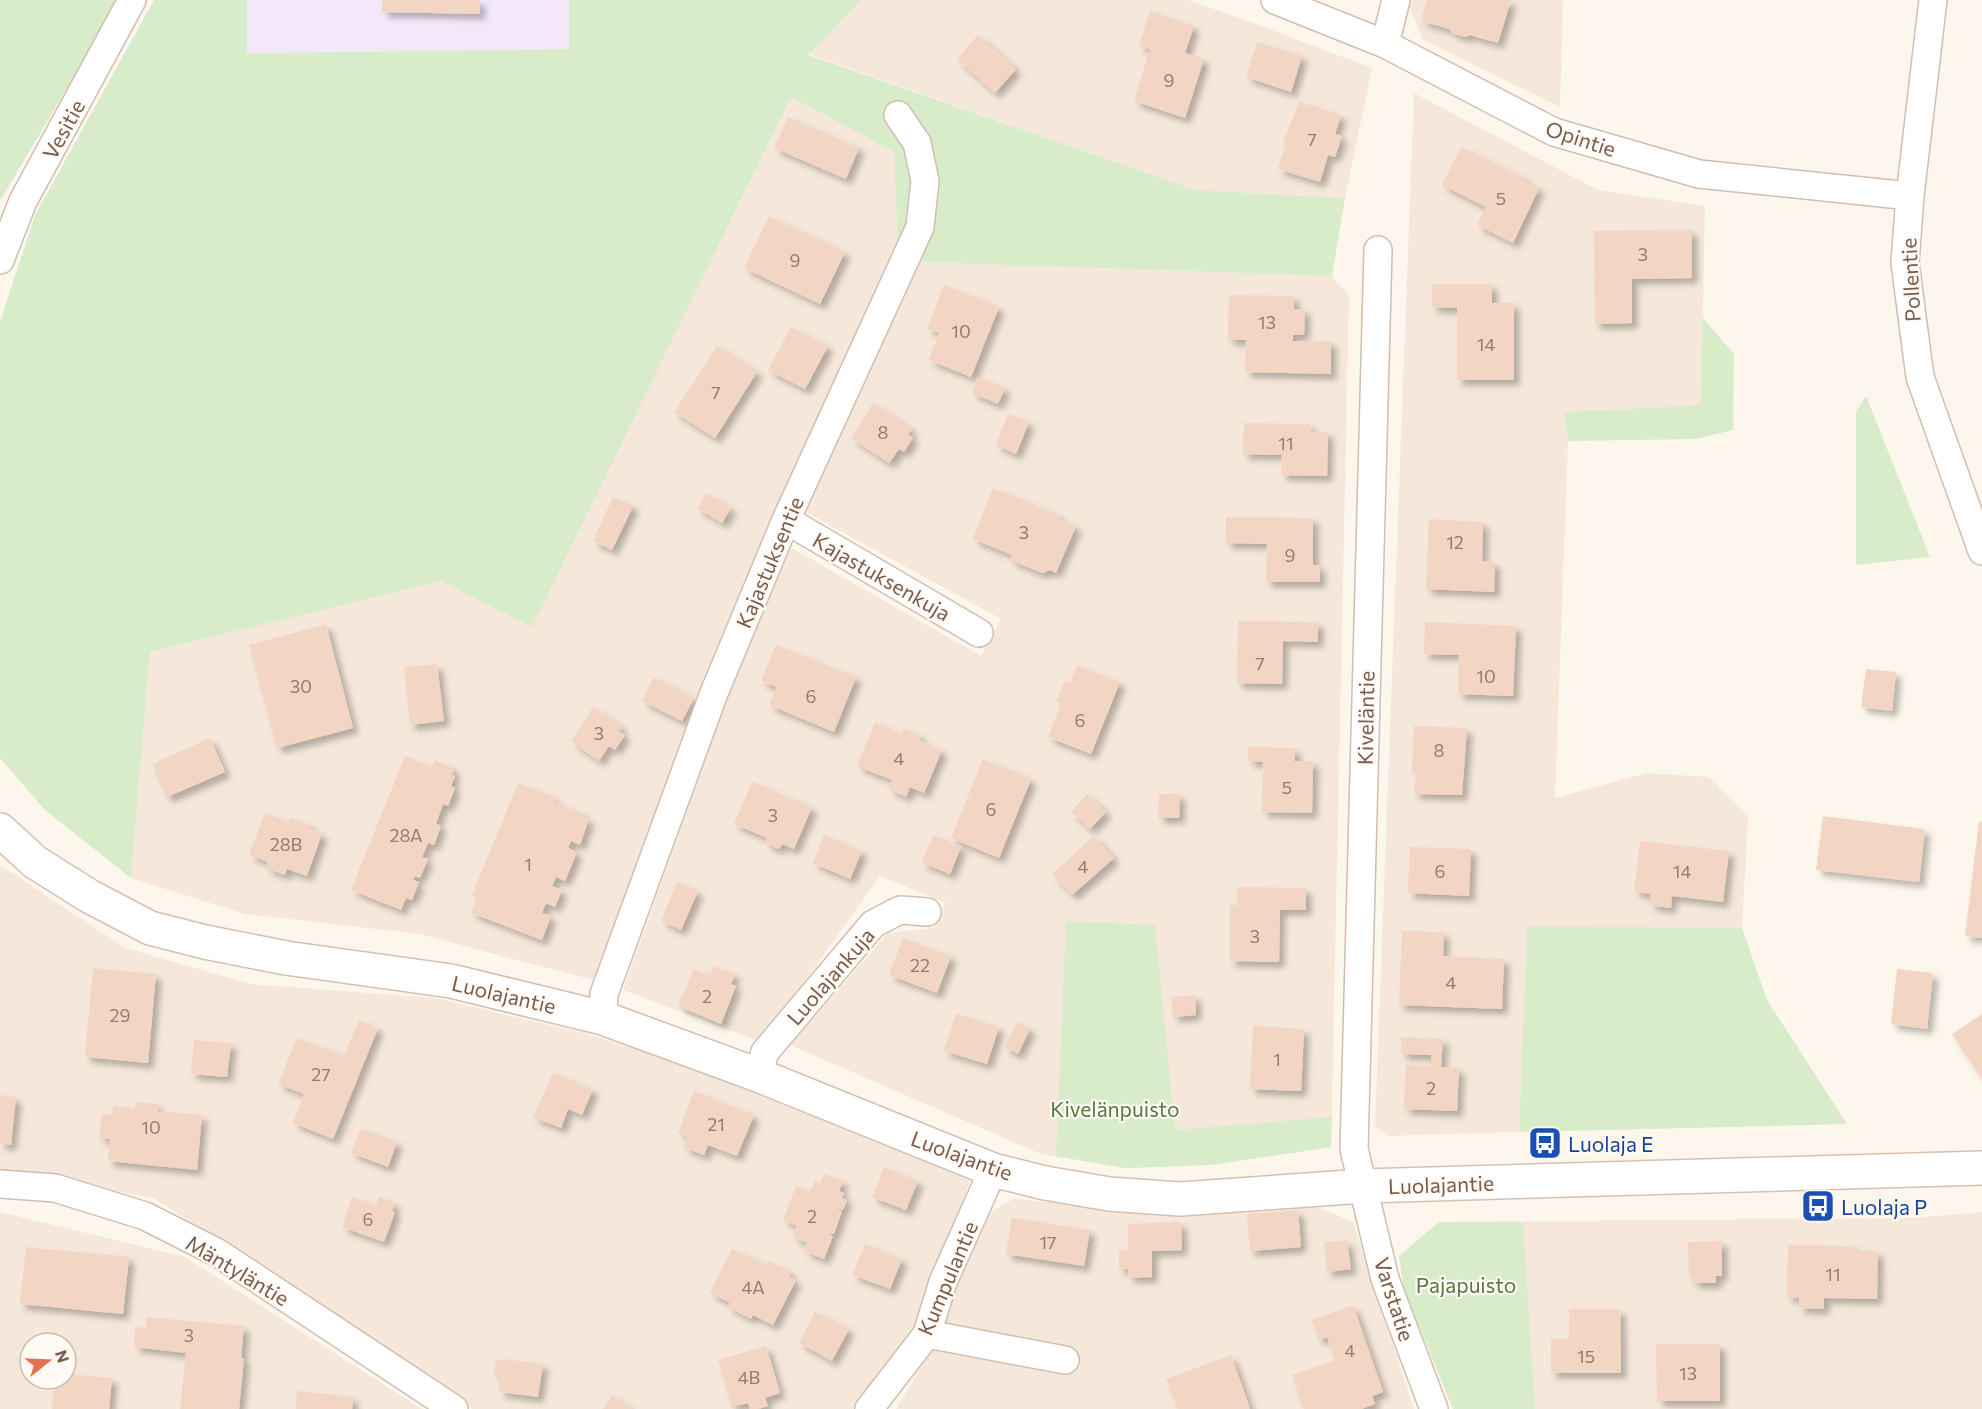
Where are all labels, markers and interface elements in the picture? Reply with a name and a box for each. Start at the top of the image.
house number: 9 [1164,69,1174,91]
street label: Vesitie [37,95,89,163]
street label: Opintie [1543,115,1619,161]
house number: 7 [1307,128,1317,150]
house number: 5 [1496,187,1506,209]
street label: Pollentie [1895,237,1925,323]
house number: 3 [1638,243,1648,265]
house number: 9 [790,249,800,271]
house number: 13 [1258,311,1276,333]
house number: 10 [951,320,971,342]
house number: 14 [1477,333,1495,355]
house number: 7 [711,381,721,403]
house number: 8 [878,421,889,443]
house number: 11 [1278,432,1294,454]
street label: Kajastuksentie [730,493,808,631]
house number: 3 [1019,521,1029,543]
street label: Kajastuksenkuja [809,526,955,626]
house number: 12 [1446,531,1464,553]
house number: 9 [1285,544,1295,566]
house number: 7 [1255,652,1265,674]
house number: 10 [1476,665,1496,687]
street label: Kiveläntie [1352,671,1378,765]
house number: 30 [290,675,312,697]
house number: 6 [806,685,816,707]
house number: 6 [1075,709,1085,731]
house number: 3 [594,722,604,744]
house number: 8 [1434,739,1445,761]
house number: 4 [894,747,905,769]
house number: 5 [1282,776,1292,798]
house number: 6 [986,798,996,820]
house number: 3 [768,804,778,826]
house number: 28A [390,824,422,846]
house number: 28B [270,833,302,855]
house number: 1 [524,853,532,875]
house number: 4 [1078,855,1089,877]
house number: 6 [1435,860,1445,882]
house number: 14 [1673,860,1691,882]
street label: Luolajankuja [781,922,879,1030]
house number: 3 [1250,925,1260,947]
house number: 22 [910,954,930,976]
street label: Luolajantie [450,970,558,1018]
house number: 4 [1446,971,1457,993]
house number: 2 [702,985,712,1007]
house number: 29 [110,1004,130,1026]
house number: 1 [1273,1048,1281,1070]
house number: 27 [311,1063,331,1085]
house number: 2 [1426,1077,1436,1099]
park label: Kivelänpuisto [1050,1096,1180,1121]
house number: 21 [707,1113,725,1135]
house number: 10 [141,1116,161,1138]
street label: Luolajantie [908,1125,1016,1185]
bus stop icon: Luolaja E [1527,1125,1563,1161]
place label: Luolaja E [1568,1131,1653,1156]
street label: Luolajantie [1388,1170,1494,1198]
bus stop icon: Luolaja P [1800,1188,1836,1224]
place label: Luolaja P [1841,1194,1927,1219]
house number: 2 [807,1205,817,1227]
house number: 6 [363,1208,373,1230]
street label: Kumpulantie [912,1217,982,1339]
street label: Mäntyläntie [182,1230,294,1310]
house number: 17 [1039,1231,1057,1253]
street label: Varstatie [1370,1254,1420,1344]
house number: 11 [1825,1263,1841,1285]
park label: Pajapuisto [1416,1272,1516,1297]
house number: 4A [741,1276,765,1298]
house number: 3 [184,1324,194,1346]
north arrow [18,1331,78,1391]
house number: 4 [1345,1339,1356,1361]
house number: 15 [1577,1345,1595,1367]
text: N [52,1348,74,1365]
house number: 13 [1679,1362,1697,1384]
house number: 4B [738,1366,760,1388]

